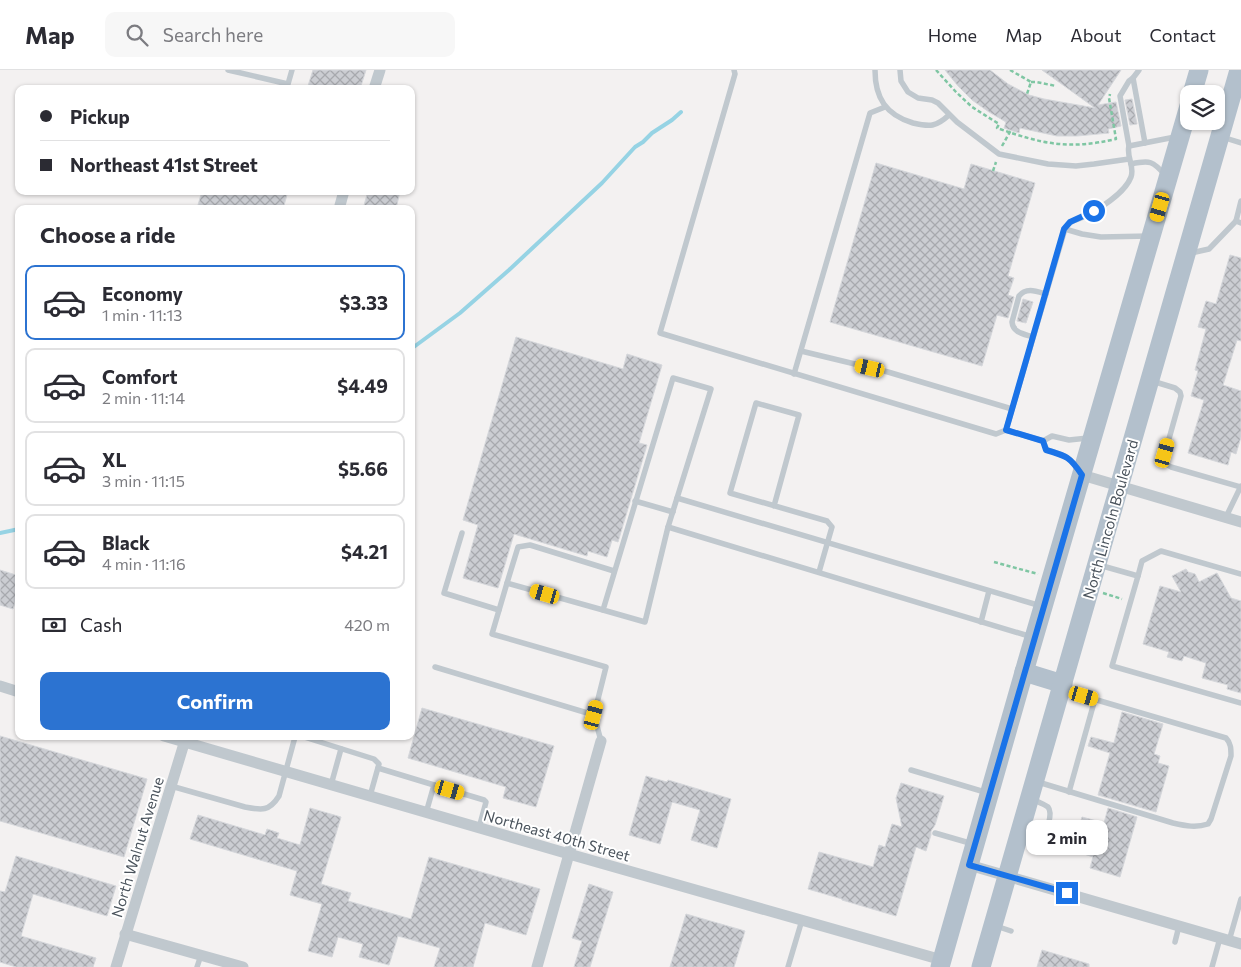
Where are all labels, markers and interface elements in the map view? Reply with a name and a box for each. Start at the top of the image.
search box [105,12,455,57]
text: Map [25,20,75,49]
icon: search [123,21,151,49]
text: Search here [163,23,263,46]
text: Home [928,24,977,46]
text: Map [1005,24,1042,46]
text: About [1070,24,1122,46]
text: Contact [1150,24,1216,46]
map controls [1180,85,1225,130]
button: layers [1180,85,1225,130]
text: Pickup [70,105,130,128]
text: Northeast 41st Street [70,153,258,176]
car [1148,191,1171,223]
route start [1083,200,1105,222]
text: Choose a ride [40,221,175,248]
icon: car [42,280,87,325]
text: Economy [102,282,183,305]
text: $3.33 [339,291,388,314]
text: 1 min · 11:13 [102,305,182,324]
car [853,357,886,379]
icon: car [42,363,87,408]
text: Comfort [102,365,178,388]
text: $4.49 [337,374,388,397]
text: 2 min · 11:14 [102,388,185,407]
street label: North Lincoln Boulevard [1079,437,1141,601]
car [1153,437,1176,469]
icon: car [42,446,87,491]
text: XL [102,448,127,471]
text: $5.66 [338,457,388,480]
text: 3 min · 11:15 [102,471,185,490]
icon: car [42,529,87,574]
text: Black [102,531,150,554]
text: $4.21 [341,540,388,563]
text: 4 min · 11:16 [102,554,186,573]
car [528,583,561,605]
icon: cash [40,611,68,639]
text: Cash [80,613,122,636]
text: 420 m [344,615,390,634]
button: Confirm [40,672,390,730]
car [1067,685,1100,707]
car [582,699,605,731]
street label: North Walnut Avenue [107,774,167,919]
car [433,779,466,801]
street label: Northeast 40th Street [482,805,632,865]
callout: 2 min [1026,820,1108,856]
text: 2 min [1047,828,1087,847]
route end [1056,882,1078,904]

